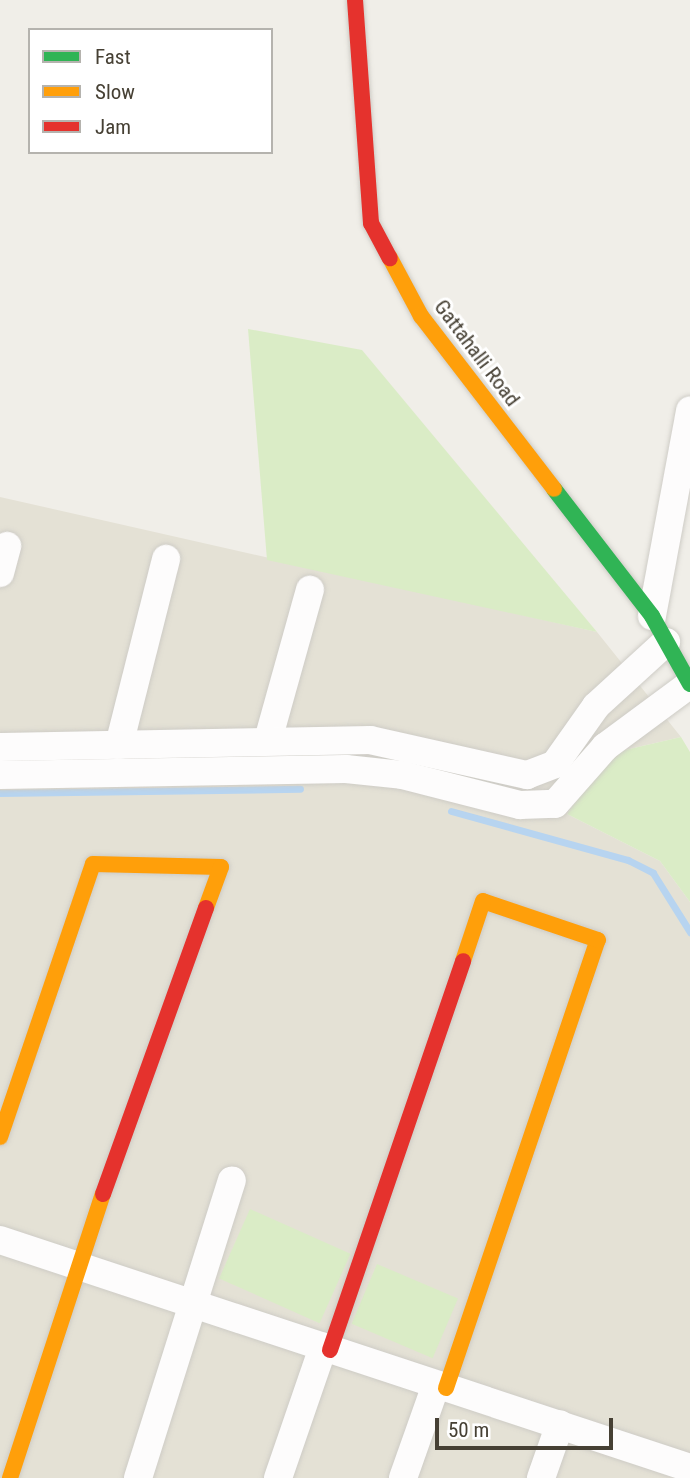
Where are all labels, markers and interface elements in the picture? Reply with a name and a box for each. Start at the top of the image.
legend [28,28,273,154]
text: Fast [95,45,131,69]
text: Slow [95,80,135,104]
text: Jam [95,115,131,139]
street label: Gattahalli Road [429,295,525,411]
scale bar [438,1404,616,1448]
text: 50 m [448,1418,489,1442]

